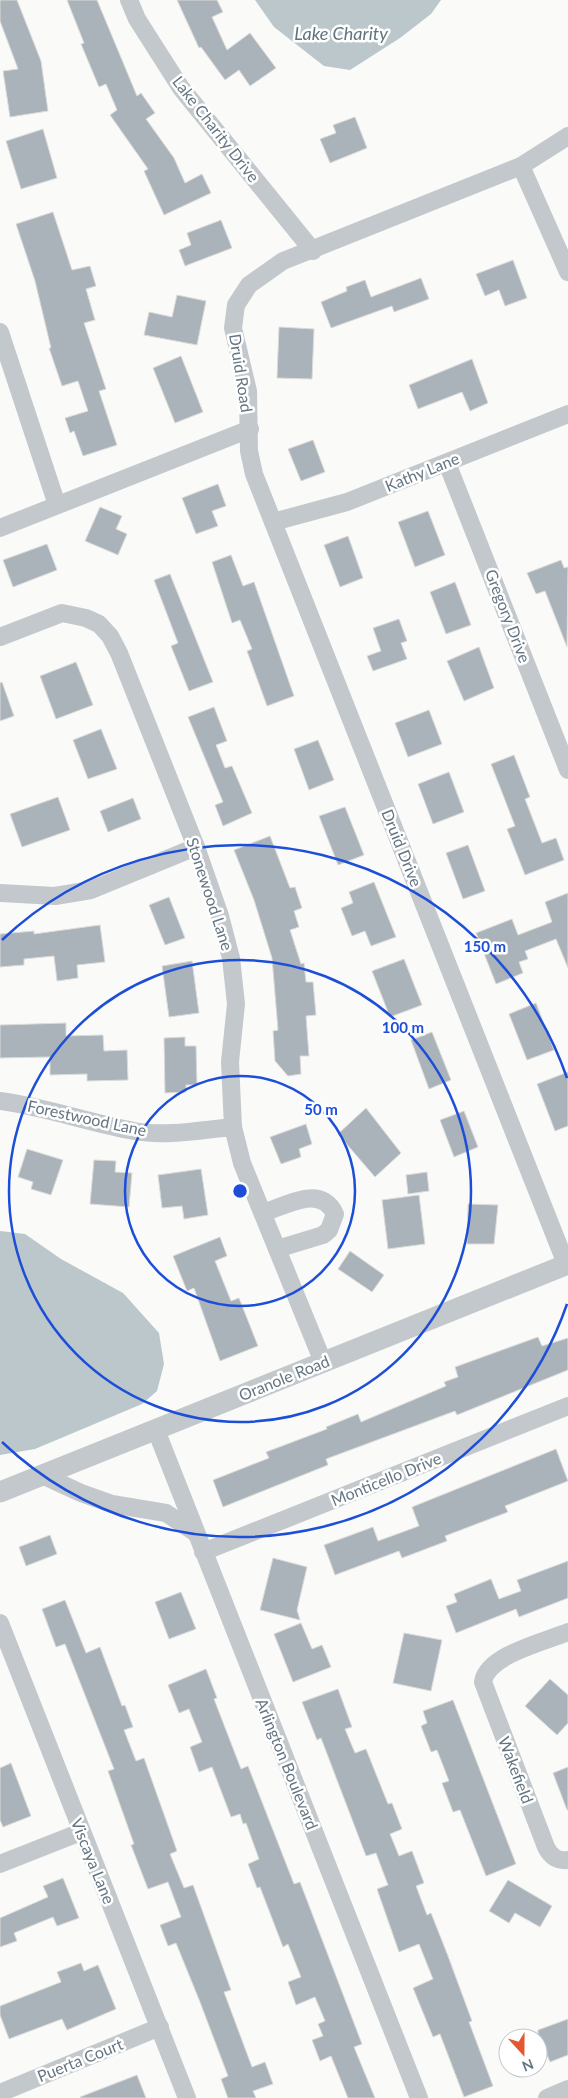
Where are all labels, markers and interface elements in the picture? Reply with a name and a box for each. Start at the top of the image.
water label: Lake Charity [294,22,388,44]
street label: Lake Charity Drive [169,72,264,186]
street label: Druid Road [226,332,257,413]
street label: Kathy Lane [382,448,462,495]
street label: Gregory Drive [482,566,535,665]
street label: Druid Drive [378,806,427,889]
street label: Stonewood Lane [183,835,238,953]
text: 150 m [464,937,506,955]
text: 100 m [382,1018,424,1036]
street label: Forestwood Lane [26,1096,148,1139]
text: 50 m [304,1100,338,1118]
centre of rings [231,1182,249,1200]
street label: Oranole Road [236,1351,332,1404]
street label: Monticello Drive [328,1448,444,1509]
street label: Arlington Boulevard [252,1695,323,1832]
street label: Wakefield [495,1734,538,1806]
street label: Viscaya Lane [68,1815,119,1906]
north arrow [498,2028,548,2078]
street label: Puerta Court [34,2034,126,2085]
text: N [520,2056,536,2075]

